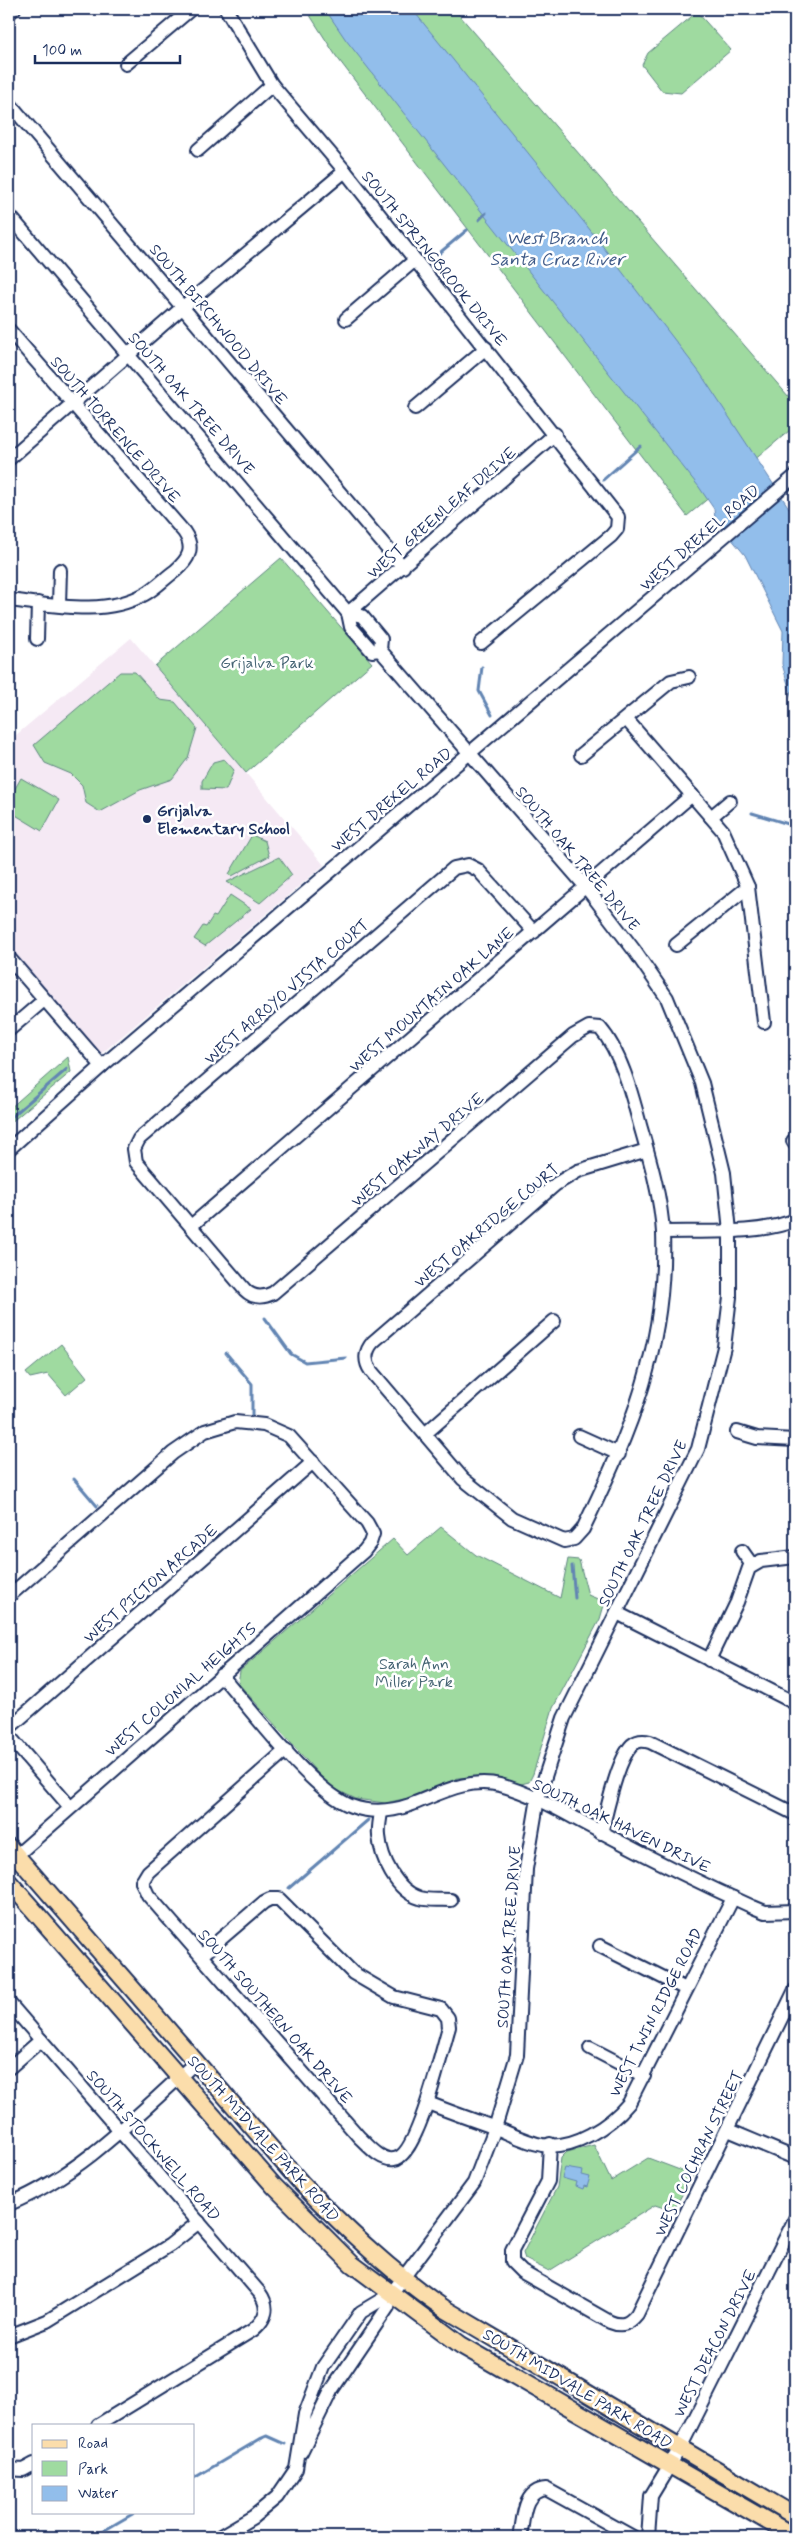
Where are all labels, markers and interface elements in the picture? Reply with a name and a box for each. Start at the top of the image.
scale bar [35,32,180,64]
text: 100 m [42,41,82,61]
street label: SOUTH SPRINGBROOK DRIVE [356,167,511,351]
water label: West Branch Santa Cruz River [490,227,627,272]
street label: SOUTH BIRCHWOOD DRIVE [144,240,292,410]
street label: SOUTH OAK TREE DRIVE [123,328,259,480]
street label: SOUTH TORRENCE DRIVE [45,352,185,508]
street label: WEST GREENLEAF DRIVE [363,442,521,584]
street label: WEST DREXEL ROAD [636,480,764,596]
park label: Grijalva Park [220,653,314,674]
street label: WEST DREXEL ROAD [327,743,457,857]
street label: SOUTH OAK TREE DRIVE [510,782,644,936]
place label: Grijalva Elementary School [157,801,290,840]
marker: Grijalva Elementary School [141,813,153,825]
street label: WEST ARROYO VISTA COURT [200,915,374,1069]
street label: WEST MOUNTAIN OAK LANE [345,923,519,1078]
street label: WEST OAKWAY DRIVE [347,1088,489,1212]
street label: WEST OAKRIDGE COURT [410,1159,564,1293]
street label: SOUTH OAK TREE DRIVE [594,1437,693,1610]
street label: WEST PICTON ARCADE [80,1520,222,1648]
street label: WEST COLONIAL HEIGHTS [101,1619,261,1762]
park label: Sarah Ann Miller Park [375,1654,453,1693]
street label: SOUTH OAK HAVEN DRIVE [529,1774,714,1879]
street label: SOUTH OAK TREE DRIVE [493,1845,526,2029]
street label: SOUTH SOUTHERN OAK DRIVE [193,1925,357,2109]
street label: WEST TWIN RIDGE ROAD [605,1925,708,2101]
street label: SOUTH MIDVALE PARK ROAD [182,2051,344,2227]
street label: SOUTH STOCKWELL ROAD [81,2066,224,2226]
street label: WEST COCHRAN STREET [650,2067,749,2240]
street label: WEST DEACON DRIVE [669,2266,762,2421]
street label: SOUTH MIDVALE PARK ROAD [479,2324,676,2454]
legend [32,2424,195,2514]
text: Road [78,2434,108,2454]
text: Park [78,2460,108,2480]
text: Water [78,2484,118,2504]

